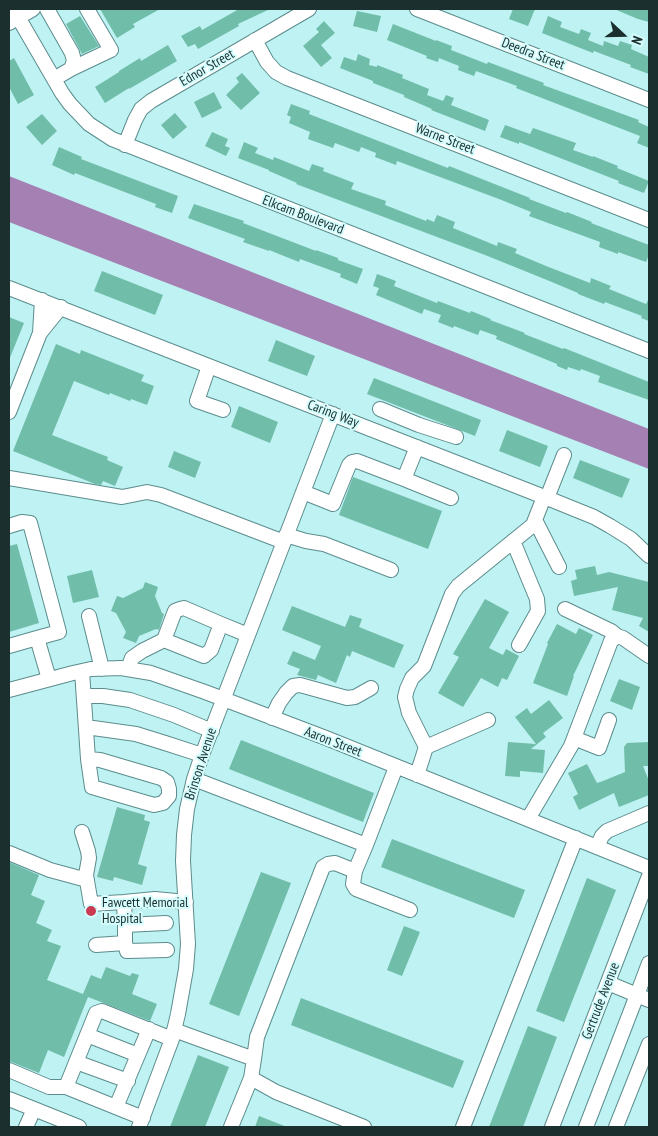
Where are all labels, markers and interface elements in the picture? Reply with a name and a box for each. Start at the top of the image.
north arrow [598,10,648,60]
street label: Deedra Street [499,34,567,74]
text: N [627,34,647,47]
street label: Ednor Street [177,46,237,90]
street label: Warne Street [413,120,477,158]
street label: Elkcam Boulevard [260,192,346,238]
street label: Caring Way [305,397,361,431]
street label: Aaron Street [302,723,364,761]
street label: Brinson Avenue [181,726,221,802]
place label: Fawcett Memorial Hospital [102,895,188,928]
marker: Fawcett Memorial Hospital [84,904,98,918]
street label: Gertrude Avenue [579,960,623,1042]

